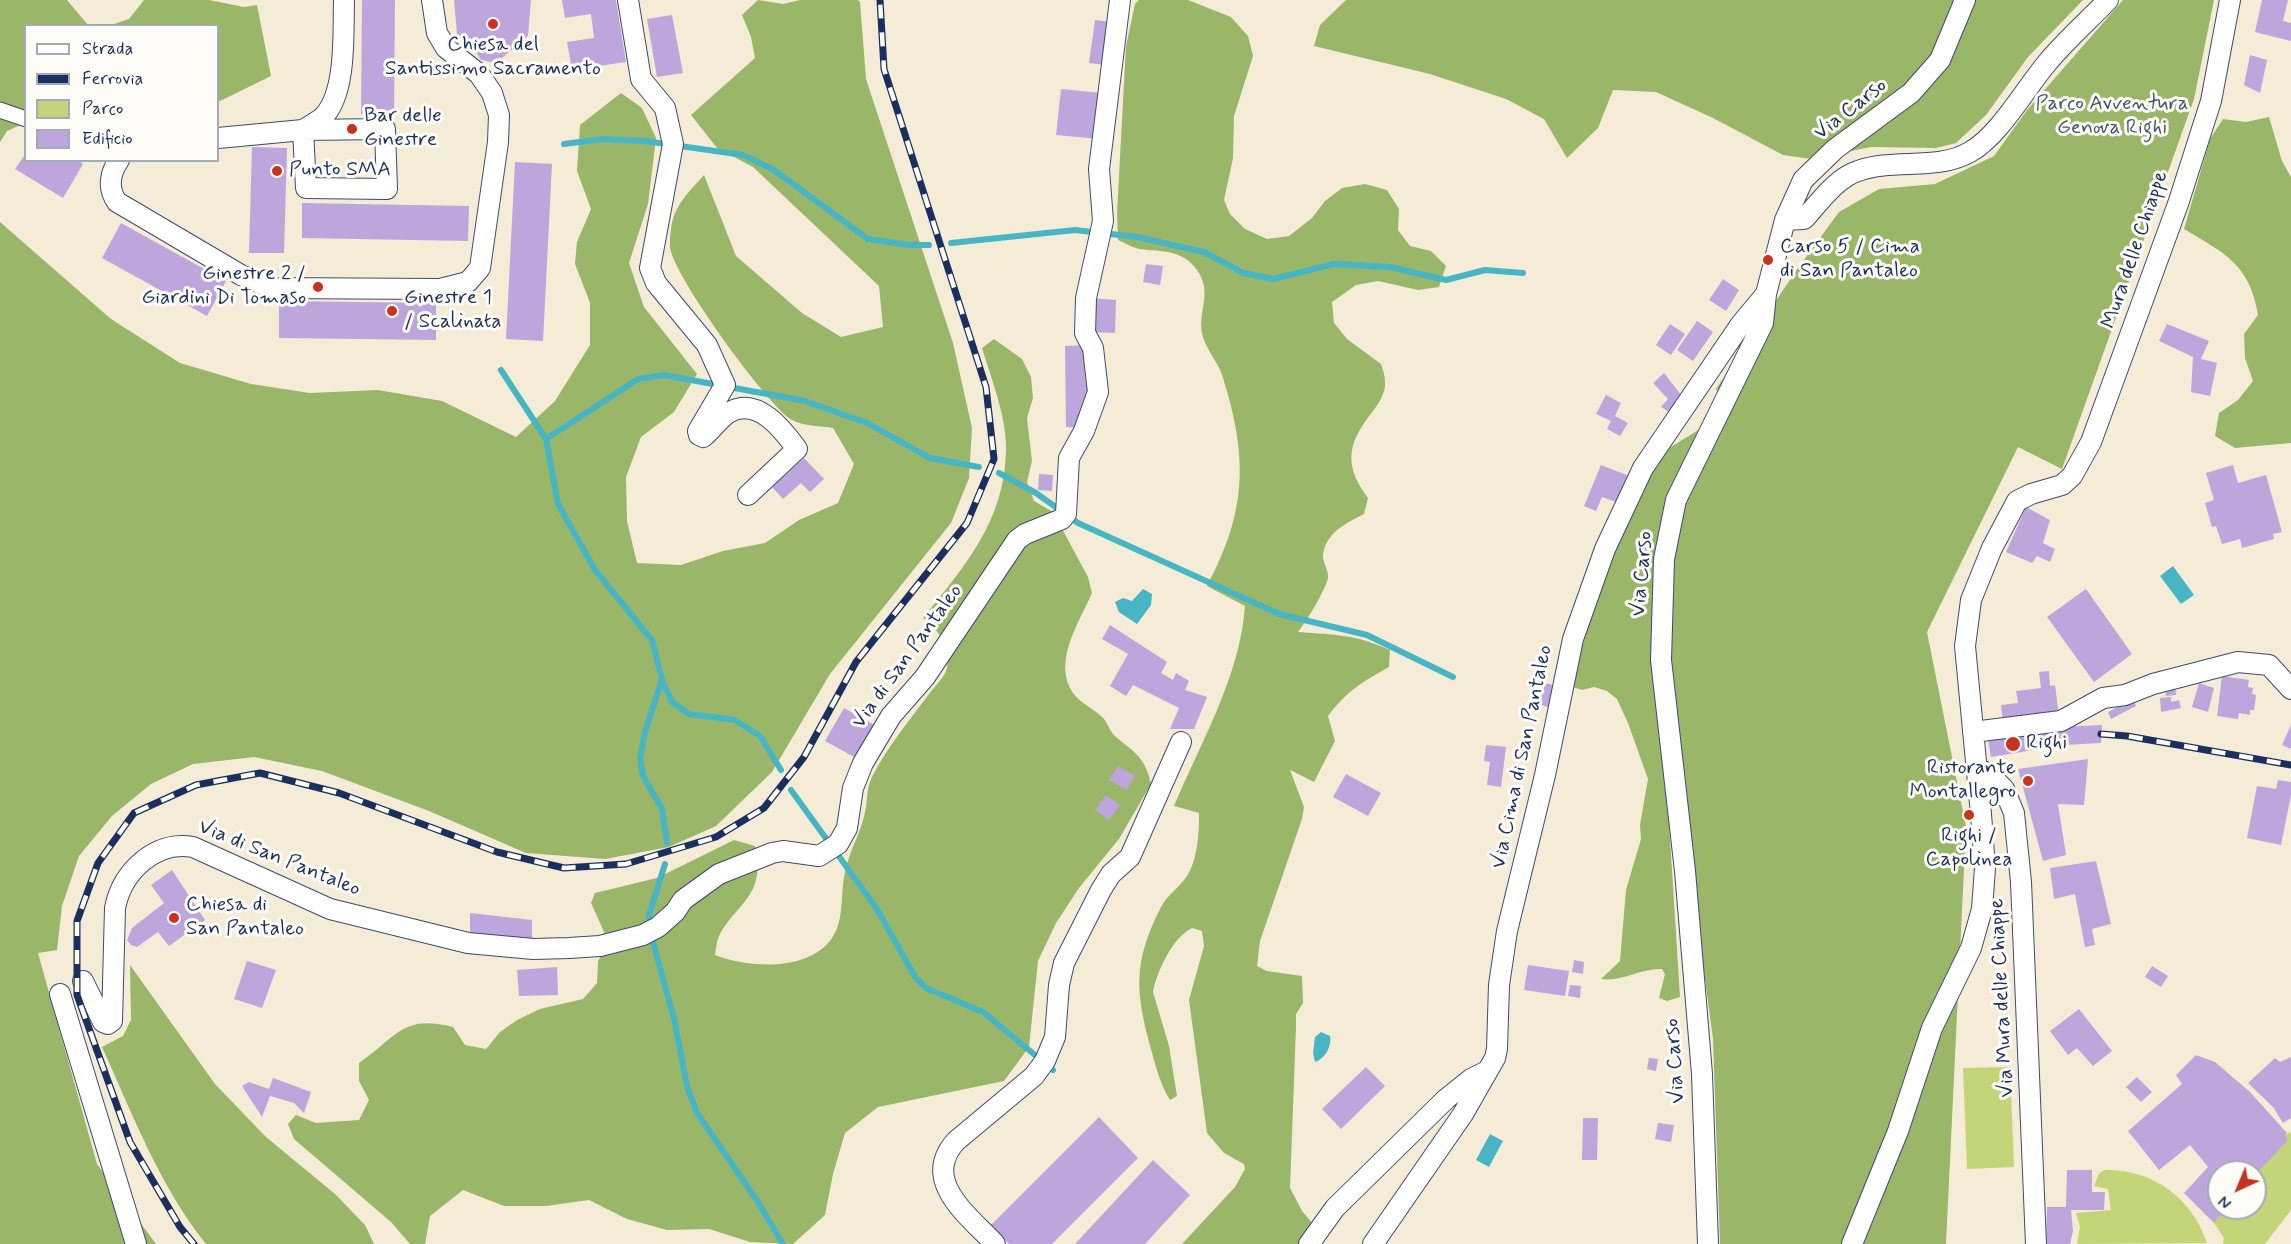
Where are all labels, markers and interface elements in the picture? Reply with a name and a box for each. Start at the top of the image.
marker: Chiesa del Santissimo Sacramento [486,17,500,31]
legend [24,24,219,162]
place label: Chiesa del Santissimo Sacramento [385,33,601,83]
text: Strada [82,37,133,61]
text: Ferrovia [82,67,143,91]
street label: Via Carso [1810,74,1892,146]
park label: Parco Avventura Genova Righi [2036,92,2188,142]
text: Parco [82,97,123,121]
place label: Bar delle Ginestre [364,104,442,154]
marker: Bar delle Ginestre [345,122,359,136]
text: Edificio [82,127,133,151]
place label: Punto SMA [289,158,391,184]
marker: Punto SMA [270,164,284,178]
street label: Mura delle Chiappe [2097,168,2175,332]
place label: Carso 5 / Cima di San Pantaleo [1780,235,1920,285]
marker: Carso 5 / Cima di San Pantaleo [1761,253,1775,267]
place label: Ginestre 2 / Giardini Di Tomaso [141,262,306,312]
marker: Ginestre 2 / Giardini Di Tomaso [311,280,325,294]
place label: Ginestre 1 / Scalinata [404,286,501,336]
marker: Ginestre 1 / Scalinata [385,304,399,318]
street label: Via Carso [1627,530,1659,618]
street label: Via di San Pantaleo [847,580,969,734]
street label: Via Cima di San Pantaleo [1487,643,1559,871]
place label: Righi [2026,731,2067,757]
marker: Righi [2004,735,2022,753]
place label: Ristorante Montallegro [1909,756,2016,806]
marker: Ristorante Montallegro [2021,774,2035,788]
marker: Righi / Capolinea [1962,808,1976,822]
street label: Via di San Pantaleo [194,815,364,903]
place label: Righi / Capolinea [1926,824,2012,874]
place label: Chiesa di San Pantaleo [186,893,304,943]
street label: Via Mura delle Chiappe [1985,898,2021,1098]
marker: Chiesa di San Pantaleo [167,911,181,925]
street label: Via Carso [1660,1017,1692,1105]
north arrow [2207,1160,2267,1220]
text: N [2214,1191,2237,1213]

